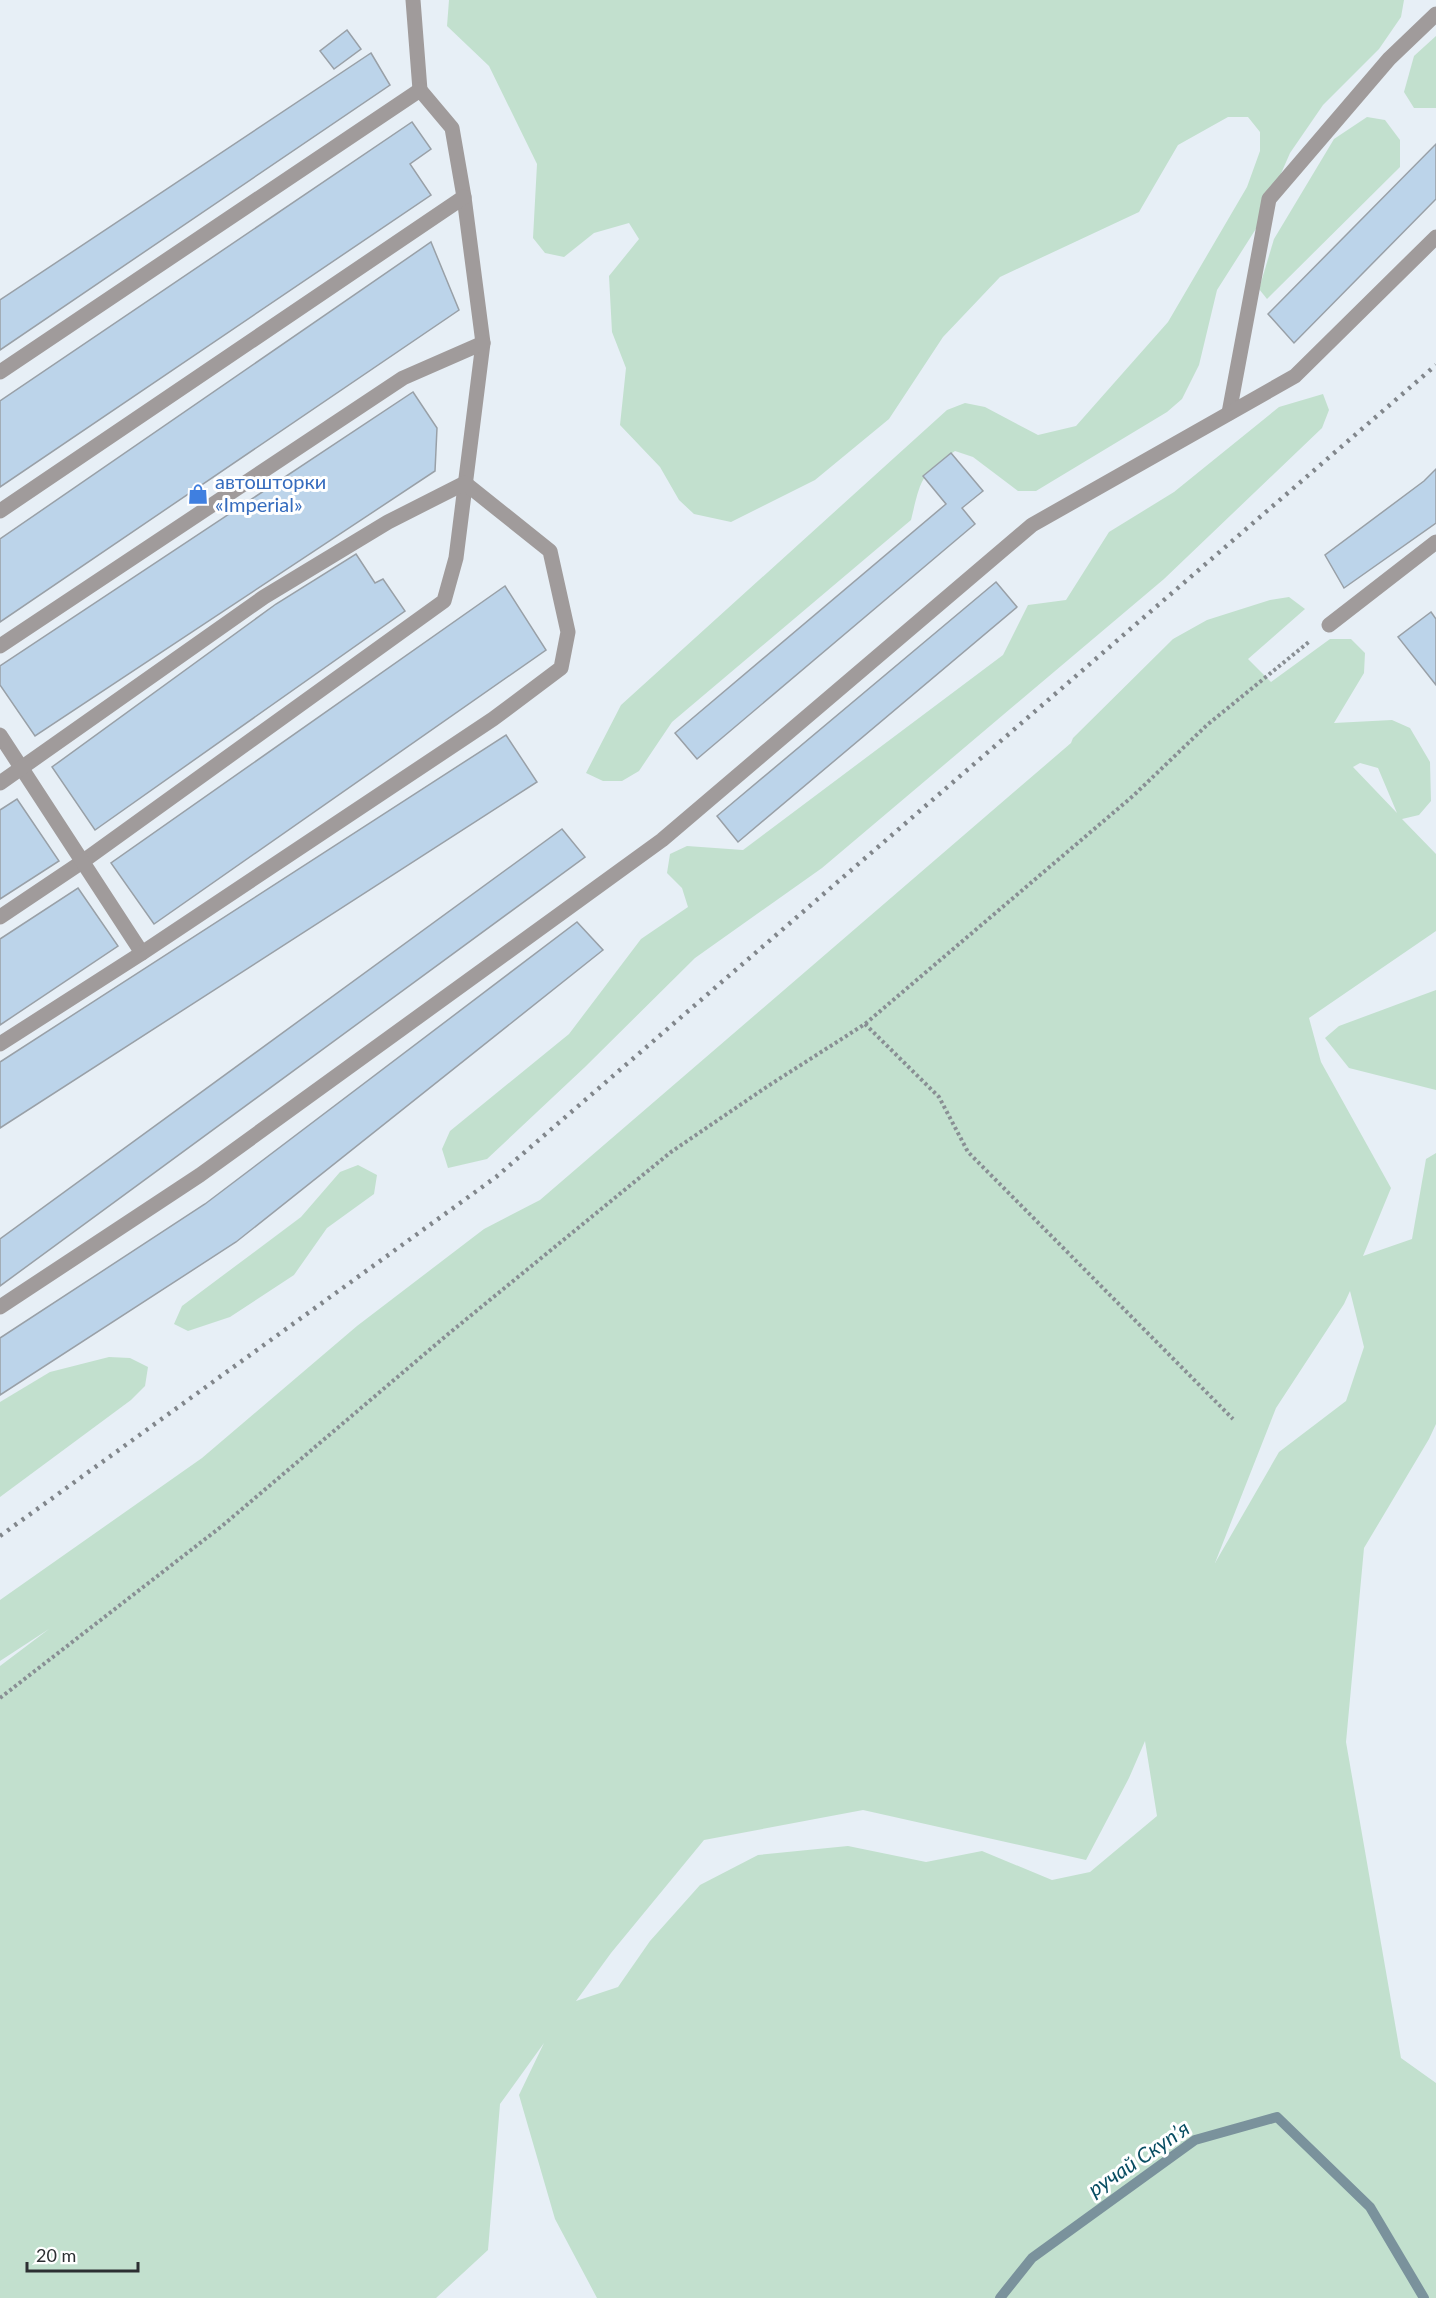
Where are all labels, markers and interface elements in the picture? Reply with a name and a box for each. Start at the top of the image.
place label: автошторки «Imperial» [215,469,326,516]
shop icon: автошторки «Imperial» [186,482,210,506]
water label: ручай Скупʼя [1083,2115,1194,2201]
scale bar [27,2235,138,2273]
text: 20 m [36,2244,76,2266]

